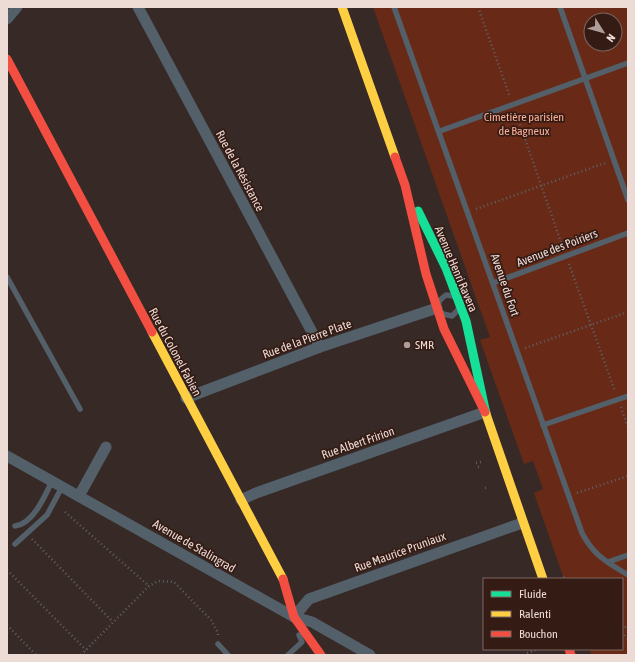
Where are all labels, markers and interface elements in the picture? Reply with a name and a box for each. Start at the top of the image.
north arrow [583,12,623,52]
text: N [604,32,618,44]
park label: Cimetière parisien de Bagneux [484,110,564,138]
street label: Rue de la Résistance [213,128,267,214]
street label: Avenue Henri Ravera [432,224,480,314]
street label: Avenue des Poiriers [515,226,599,270]
street label: Avenue du Fort [488,252,522,319]
street label: Rue du Colonel Fabien [146,306,204,398]
street label: Rue de la Pierre Plate [261,316,353,362]
place label: SMR [415,338,434,352]
marker: SMR [402,340,412,350]
street label: Rue Albert Fririon [320,424,396,462]
street label: Avenue de Stalingrad [150,517,238,575]
street label: Rue Maurice Pruniaux [352,529,448,575]
legend [483,578,623,650]
text: Fluide [519,587,547,601]
text: Ralenti [519,607,551,621]
text: Bouchon [519,627,558,641]

